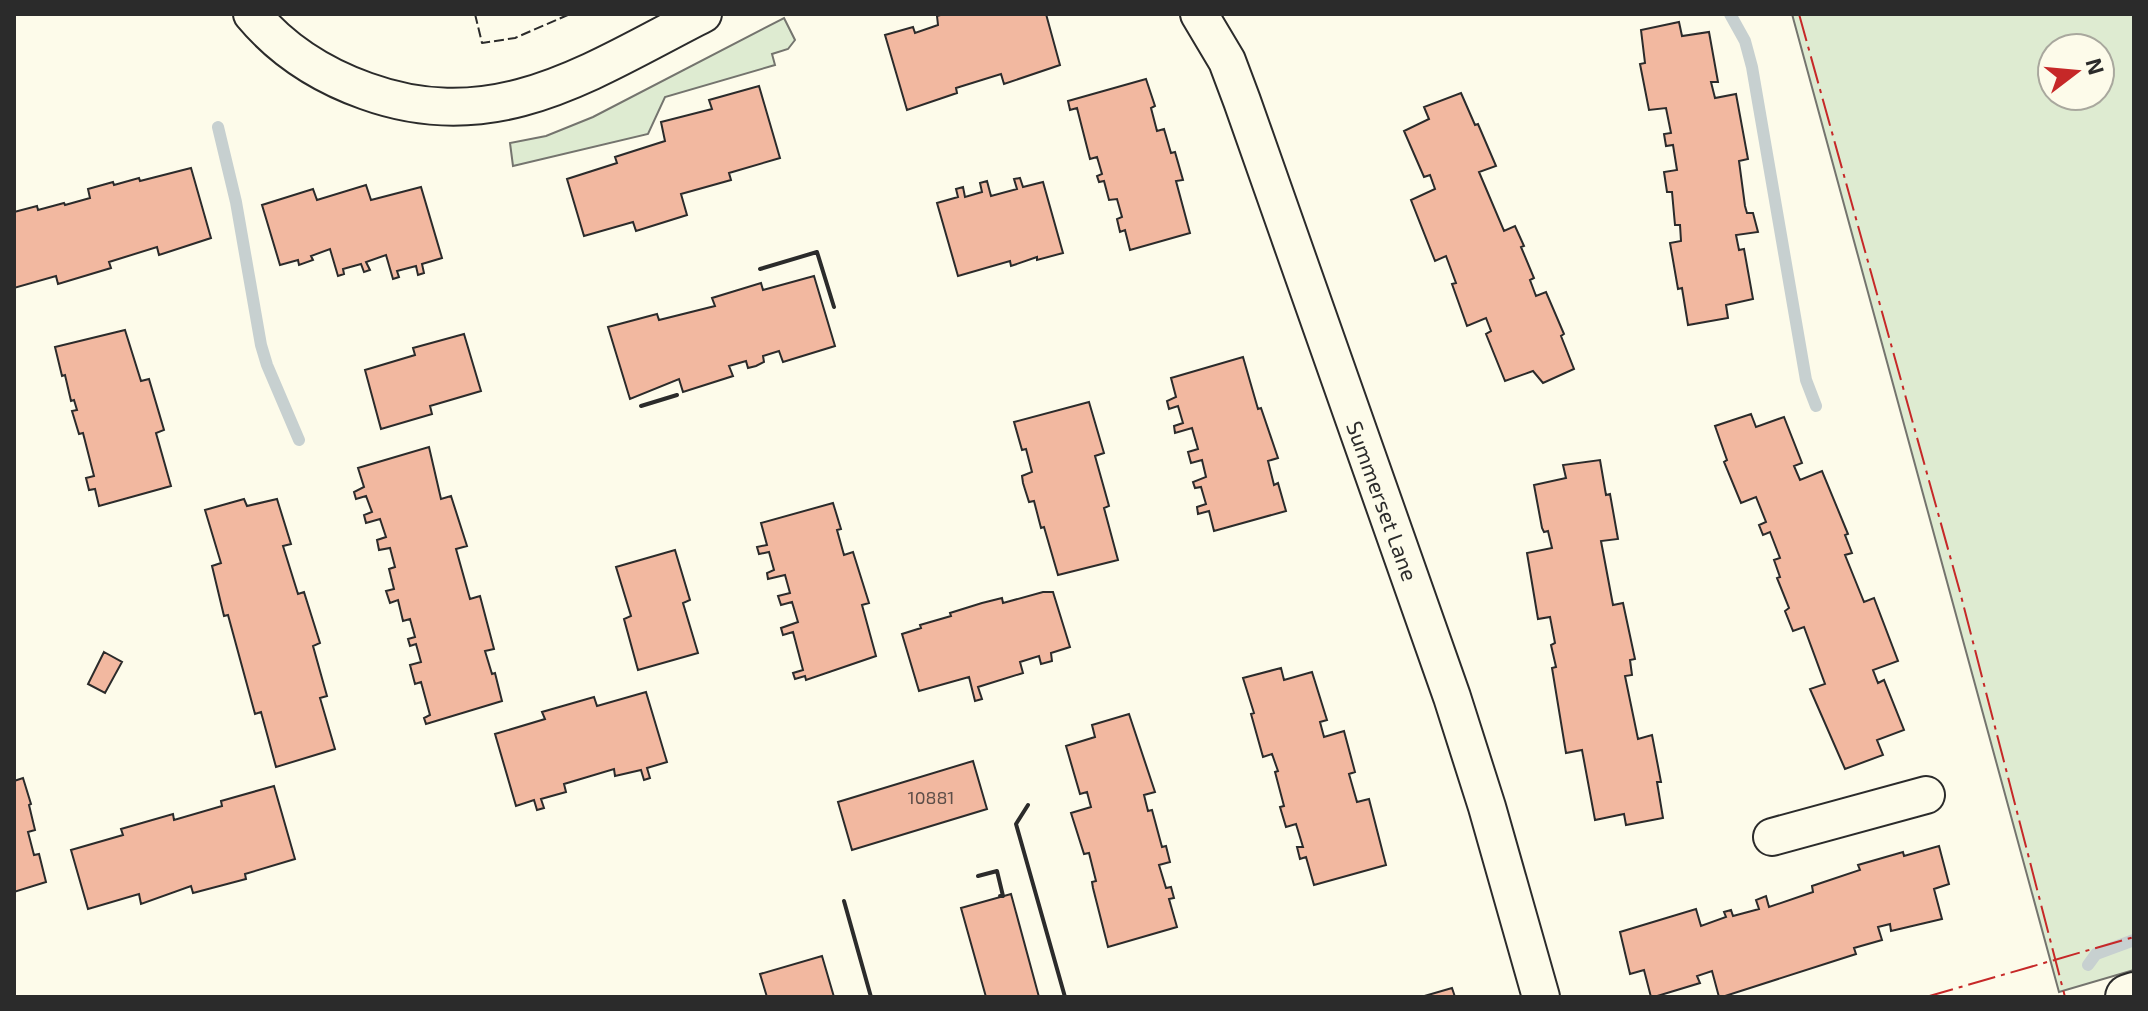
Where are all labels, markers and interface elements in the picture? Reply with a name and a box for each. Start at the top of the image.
north arrow [2036,32,2116,112]
text: N [2082,55,2111,77]
street label: Summerset Lane [1342,417,1424,584]
house number: 10881 [907,786,955,808]

